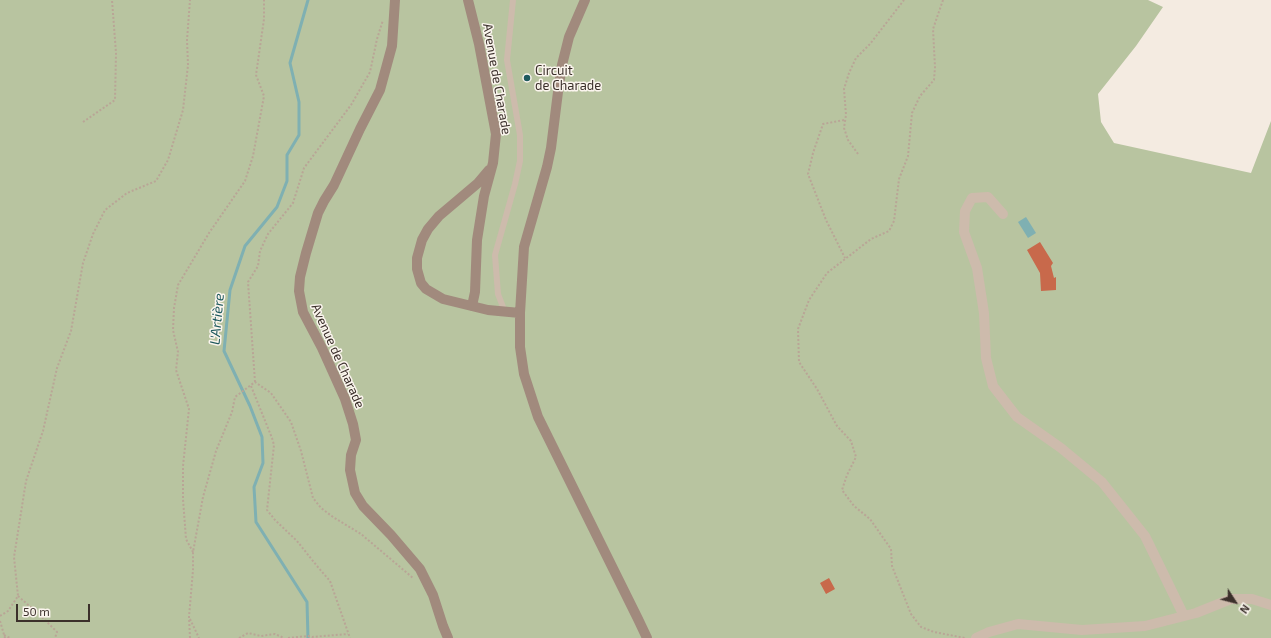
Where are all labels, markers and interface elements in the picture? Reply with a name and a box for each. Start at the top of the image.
street label: Avenue de Charade [480,22,514,136]
place label: Circuit de Charade [535,63,601,94]
marker: Circuit de Charade [522,73,532,83]
water label: L'Artière [206,293,228,345]
street label: Avenue de Charade [308,301,368,411]
north arrow [1215,582,1255,622]
scale bar [18,596,92,622]
text: N [1238,602,1253,616]
text: 50 m [23,604,50,618]

